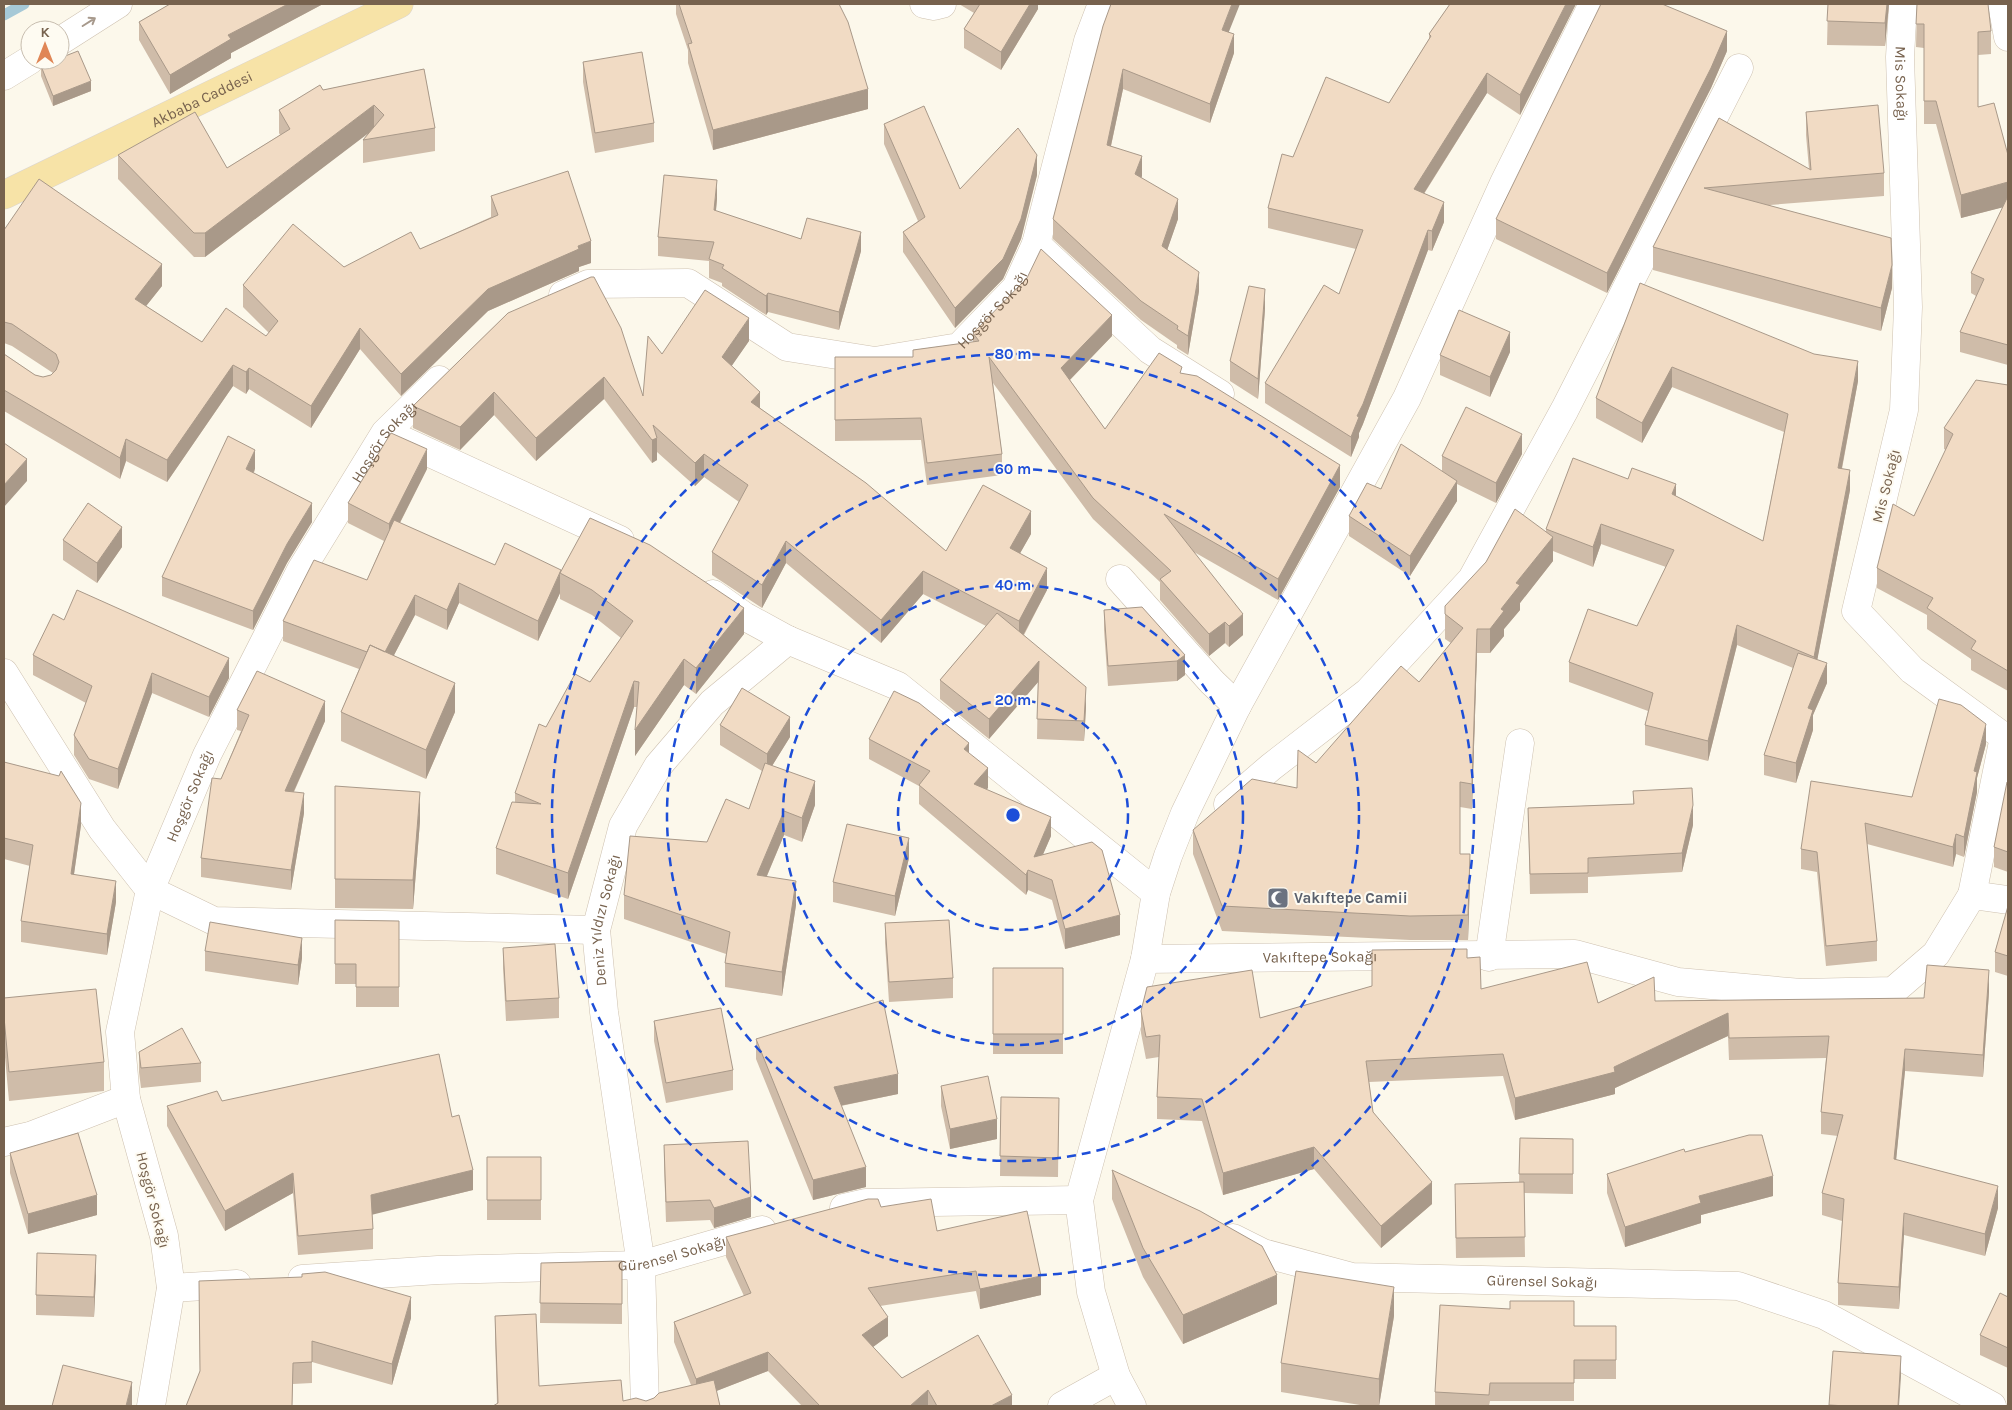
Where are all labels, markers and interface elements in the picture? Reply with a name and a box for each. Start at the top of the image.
one-way arrow [82,17,96,27]
north arrow [20,20,70,70]
text: K [40,24,50,41]
street label: Mis Sokağı [1891,46,1911,122]
street label: Akbaba Caddesi [149,67,256,131]
street label: Hoşgör Sokağı [953,268,1032,352]
text: 80 m [994,345,1032,363]
street label: Hoşgör Sokağı [348,397,421,486]
street label: Mis Sokağı [1868,447,1904,525]
text: 60 m [995,460,1031,478]
text: 40 m [995,576,1031,594]
text: 20 m [995,691,1031,709]
street label: Hoşgör Sokağı [162,746,217,845]
centre of rings [1004,806,1022,824]
street label: Deniz Yıldızı Sokağı [587,852,624,987]
mosque icon: Vakıftepe Camii [1266,886,1290,910]
place label: Vakıftepe Camii [1294,889,1408,907]
street label: Vakıftepe Sokağı [1263,947,1377,967]
street label: Hoşgör Sokağı [132,1150,174,1250]
street label: Gürensel Sokağı [618,1232,728,1275]
street label: Gürensel Sokağı [1486,1271,1598,1292]

